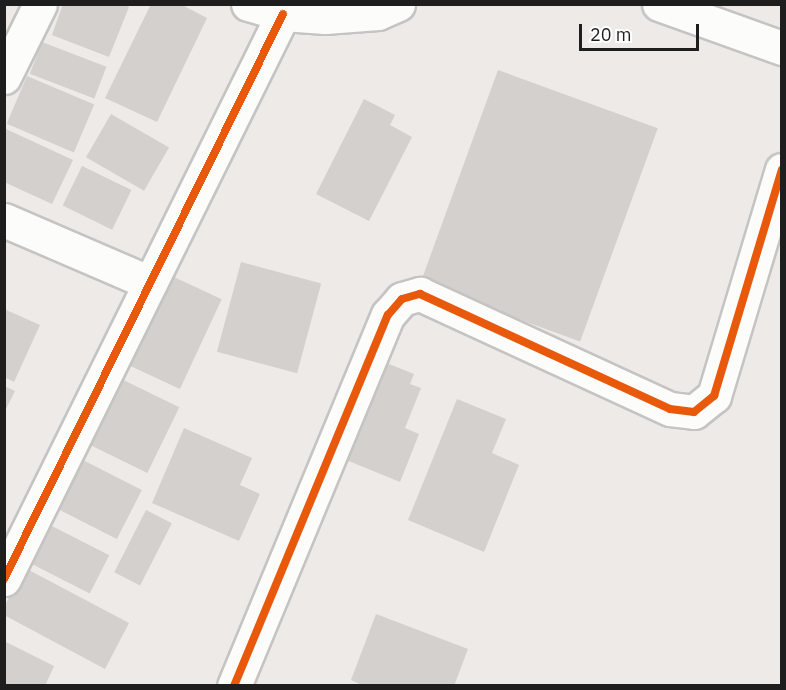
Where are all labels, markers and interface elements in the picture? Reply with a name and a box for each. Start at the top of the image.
scale bar [582,12,702,50]
text: 20 m [590,23,632,46]

